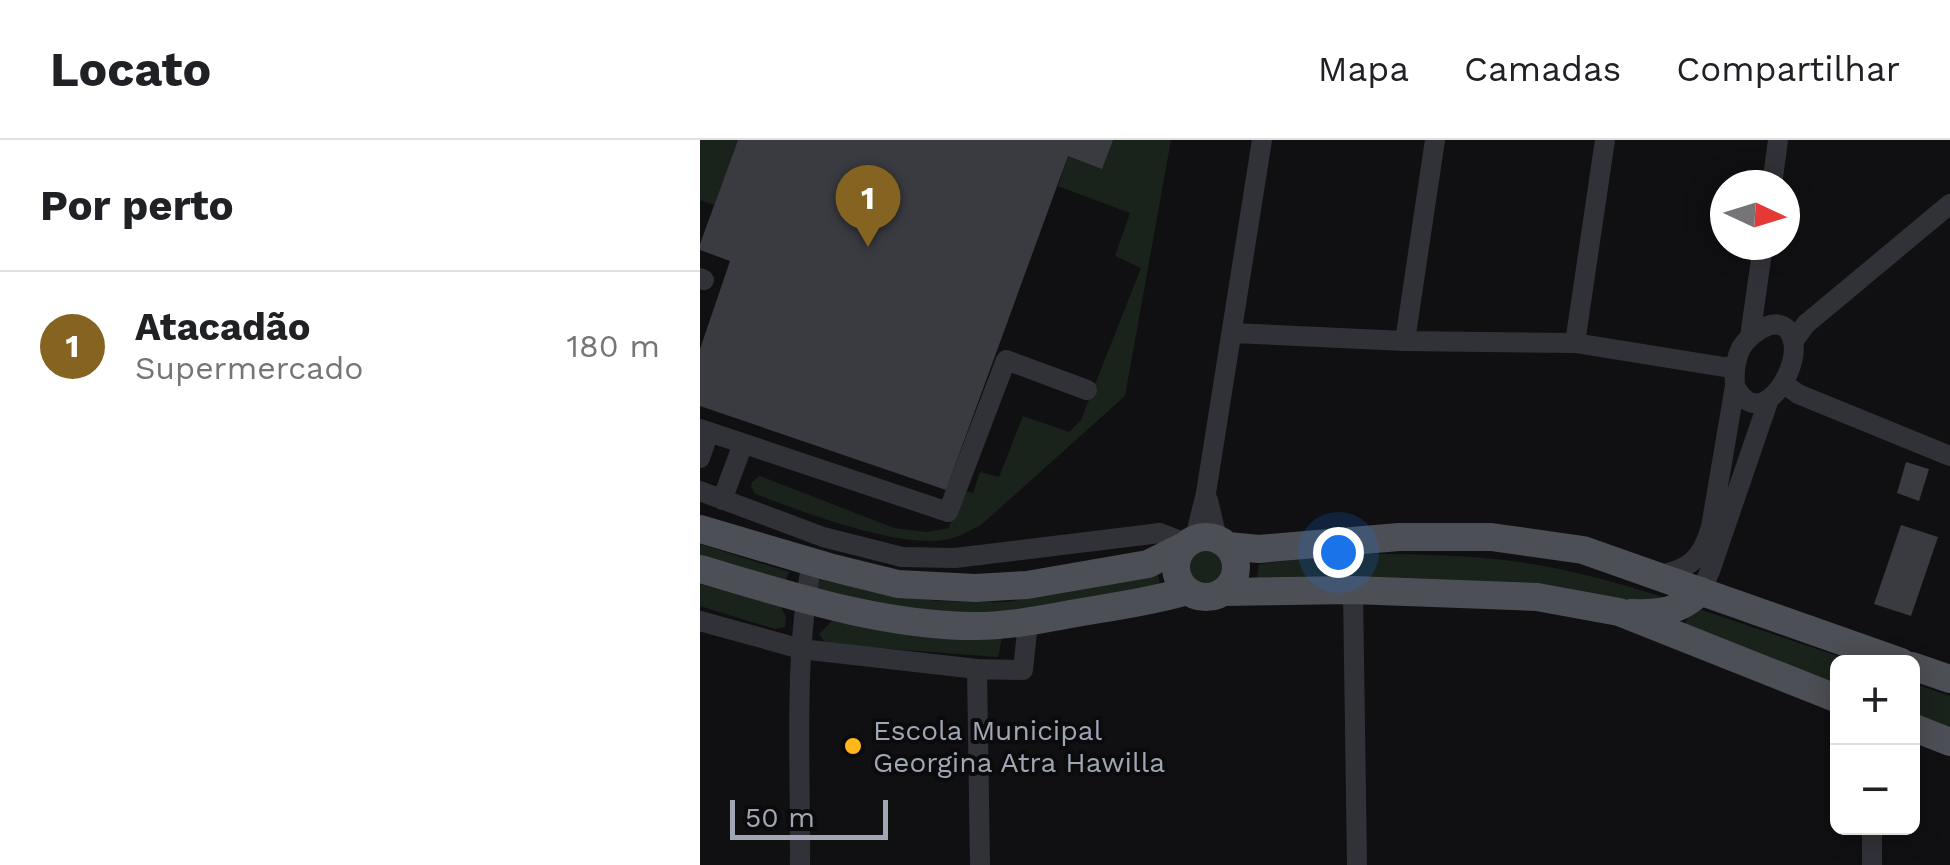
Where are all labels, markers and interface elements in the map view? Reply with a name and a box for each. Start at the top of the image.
text: Locato [50,41,211,98]
text: Mapa [1318,48,1409,90]
text: Camadas [1464,48,1621,90]
text: Compartilhar [1676,48,1900,90]
pin: 1 [836,164,900,247]
north arrow [1710,170,1800,260]
text: Por perto [40,181,234,230]
text: Atacadão [135,305,310,349]
text: 1 [66,327,79,365]
text: 180 m [566,327,660,365]
text: Supermercado [135,349,363,387]
your location [1313,527,1364,578]
map controls [1830,655,1920,835]
button: + [1830,655,1920,745]
place label: Escola Municipal Georgina Atra Hawilla [873,714,1165,779]
marker: Escola Municipal Georgina Atra Hawilla [842,735,864,757]
button: − [1830,745,1920,835]
scale bar [730,795,888,840]
text: 50 m [745,801,815,834]

